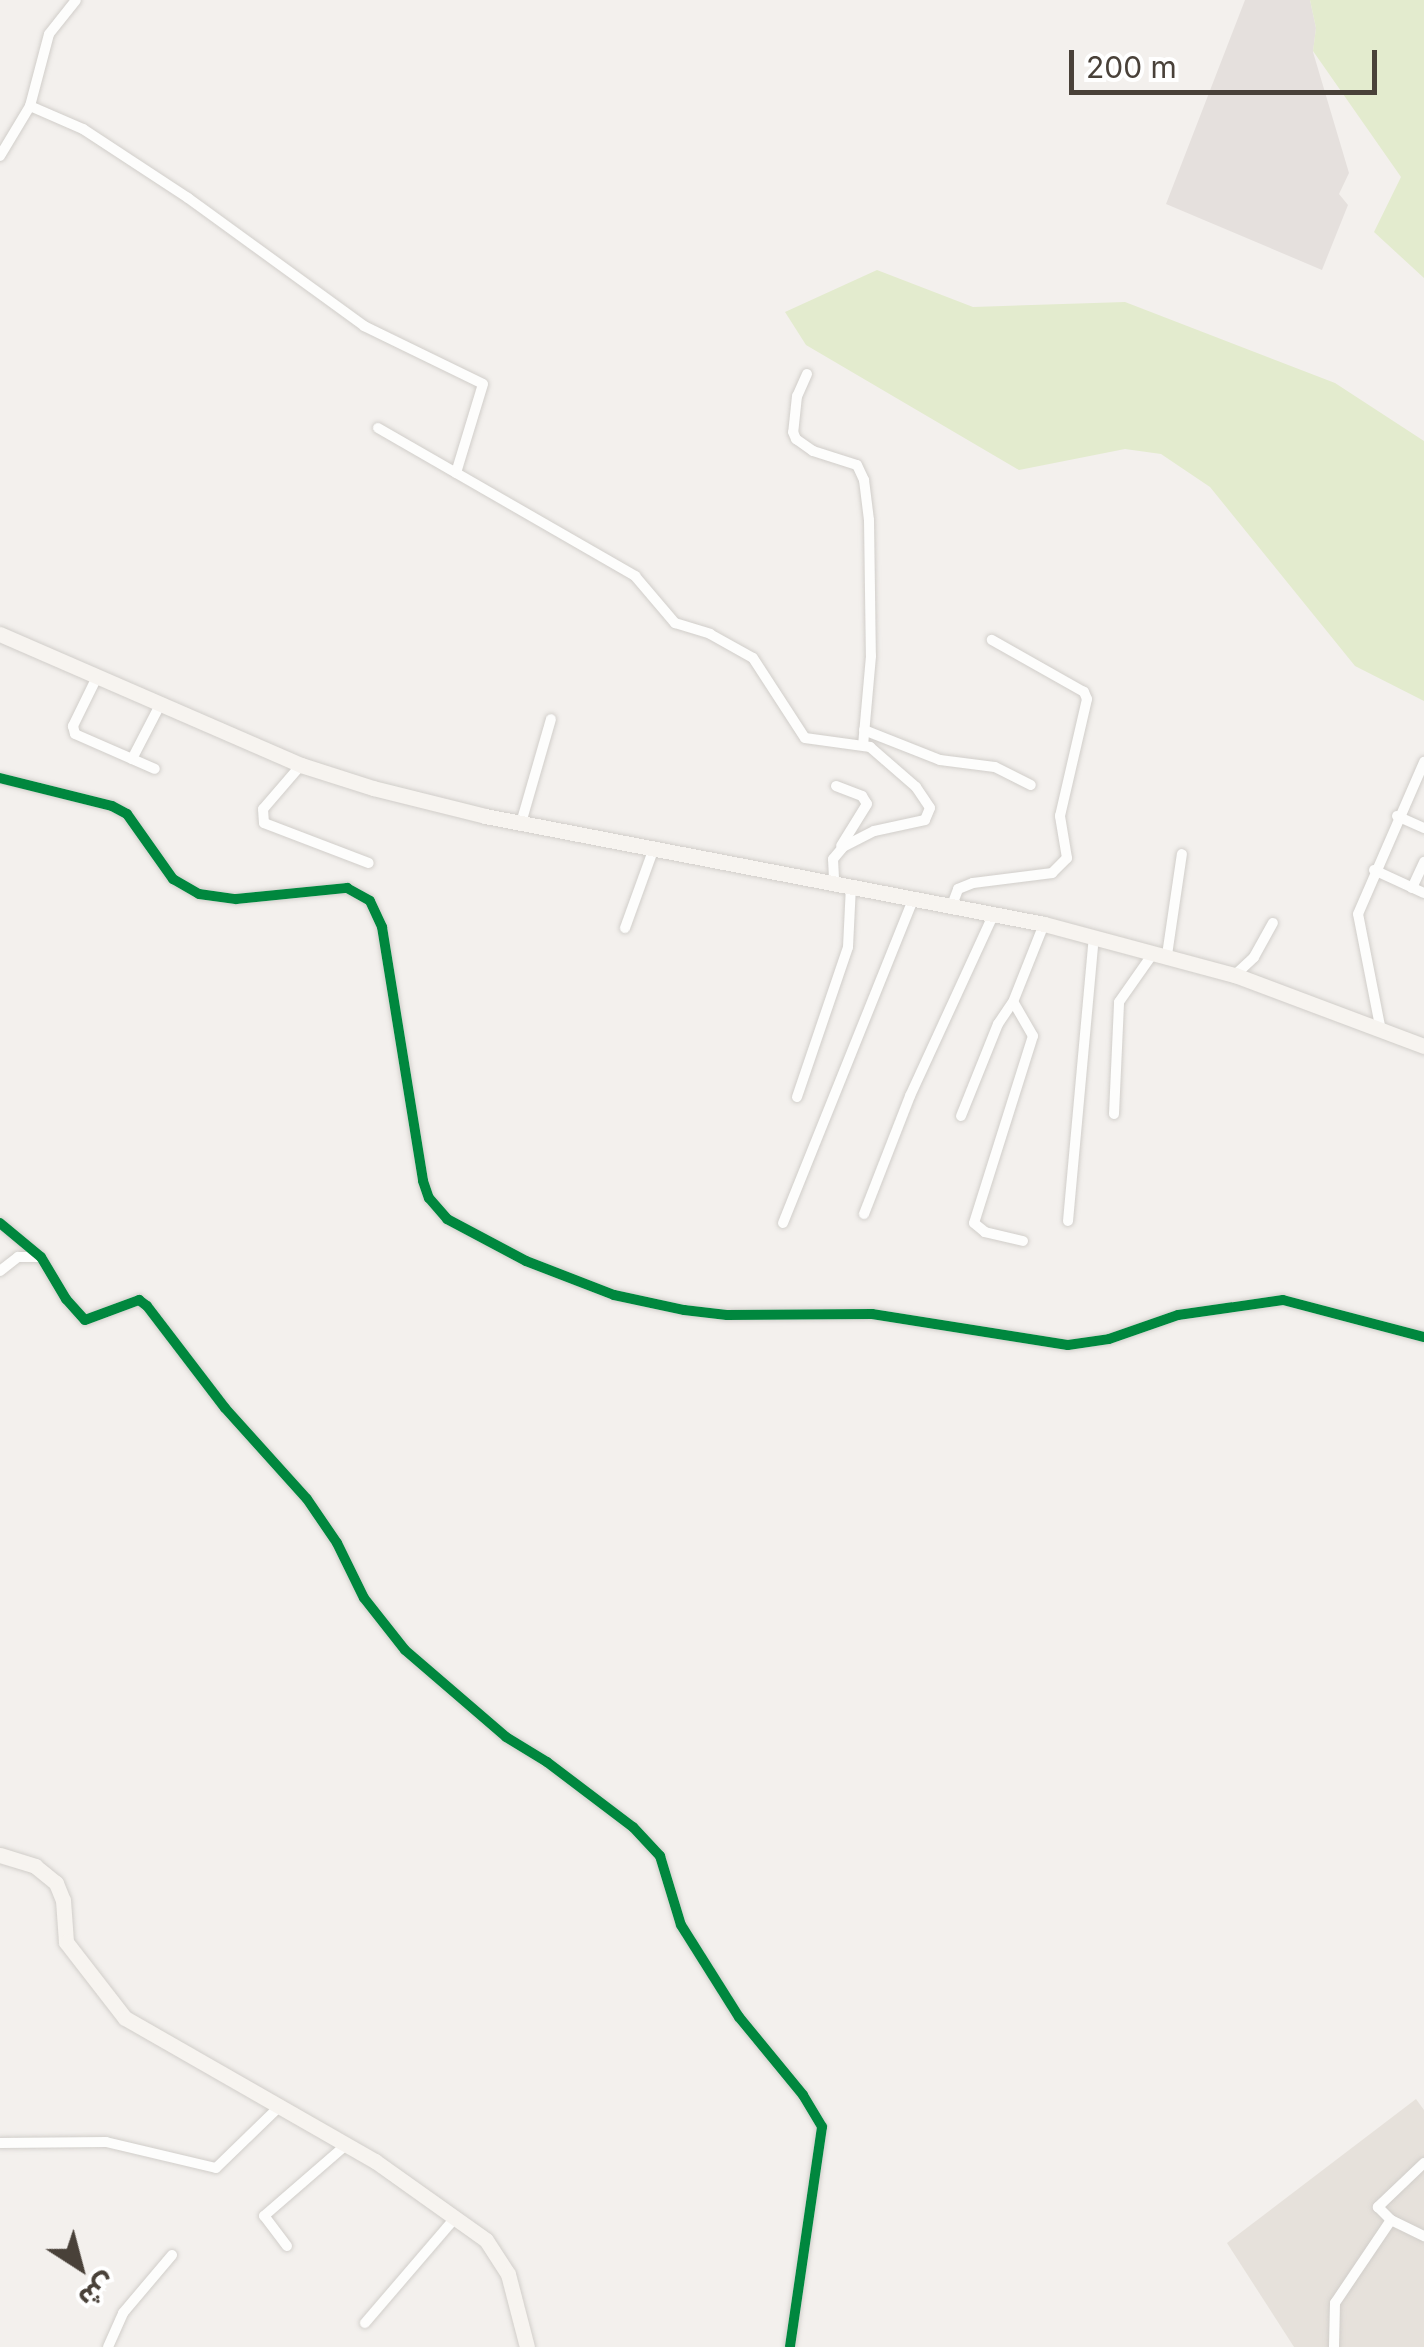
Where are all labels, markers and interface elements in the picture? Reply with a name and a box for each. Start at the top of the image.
scale bar [1074,30,1382,92]
text: 200 m [1086,49,1177,85]
north arrow [30,2217,130,2317]
text: ش [72,2266,123,2316]

